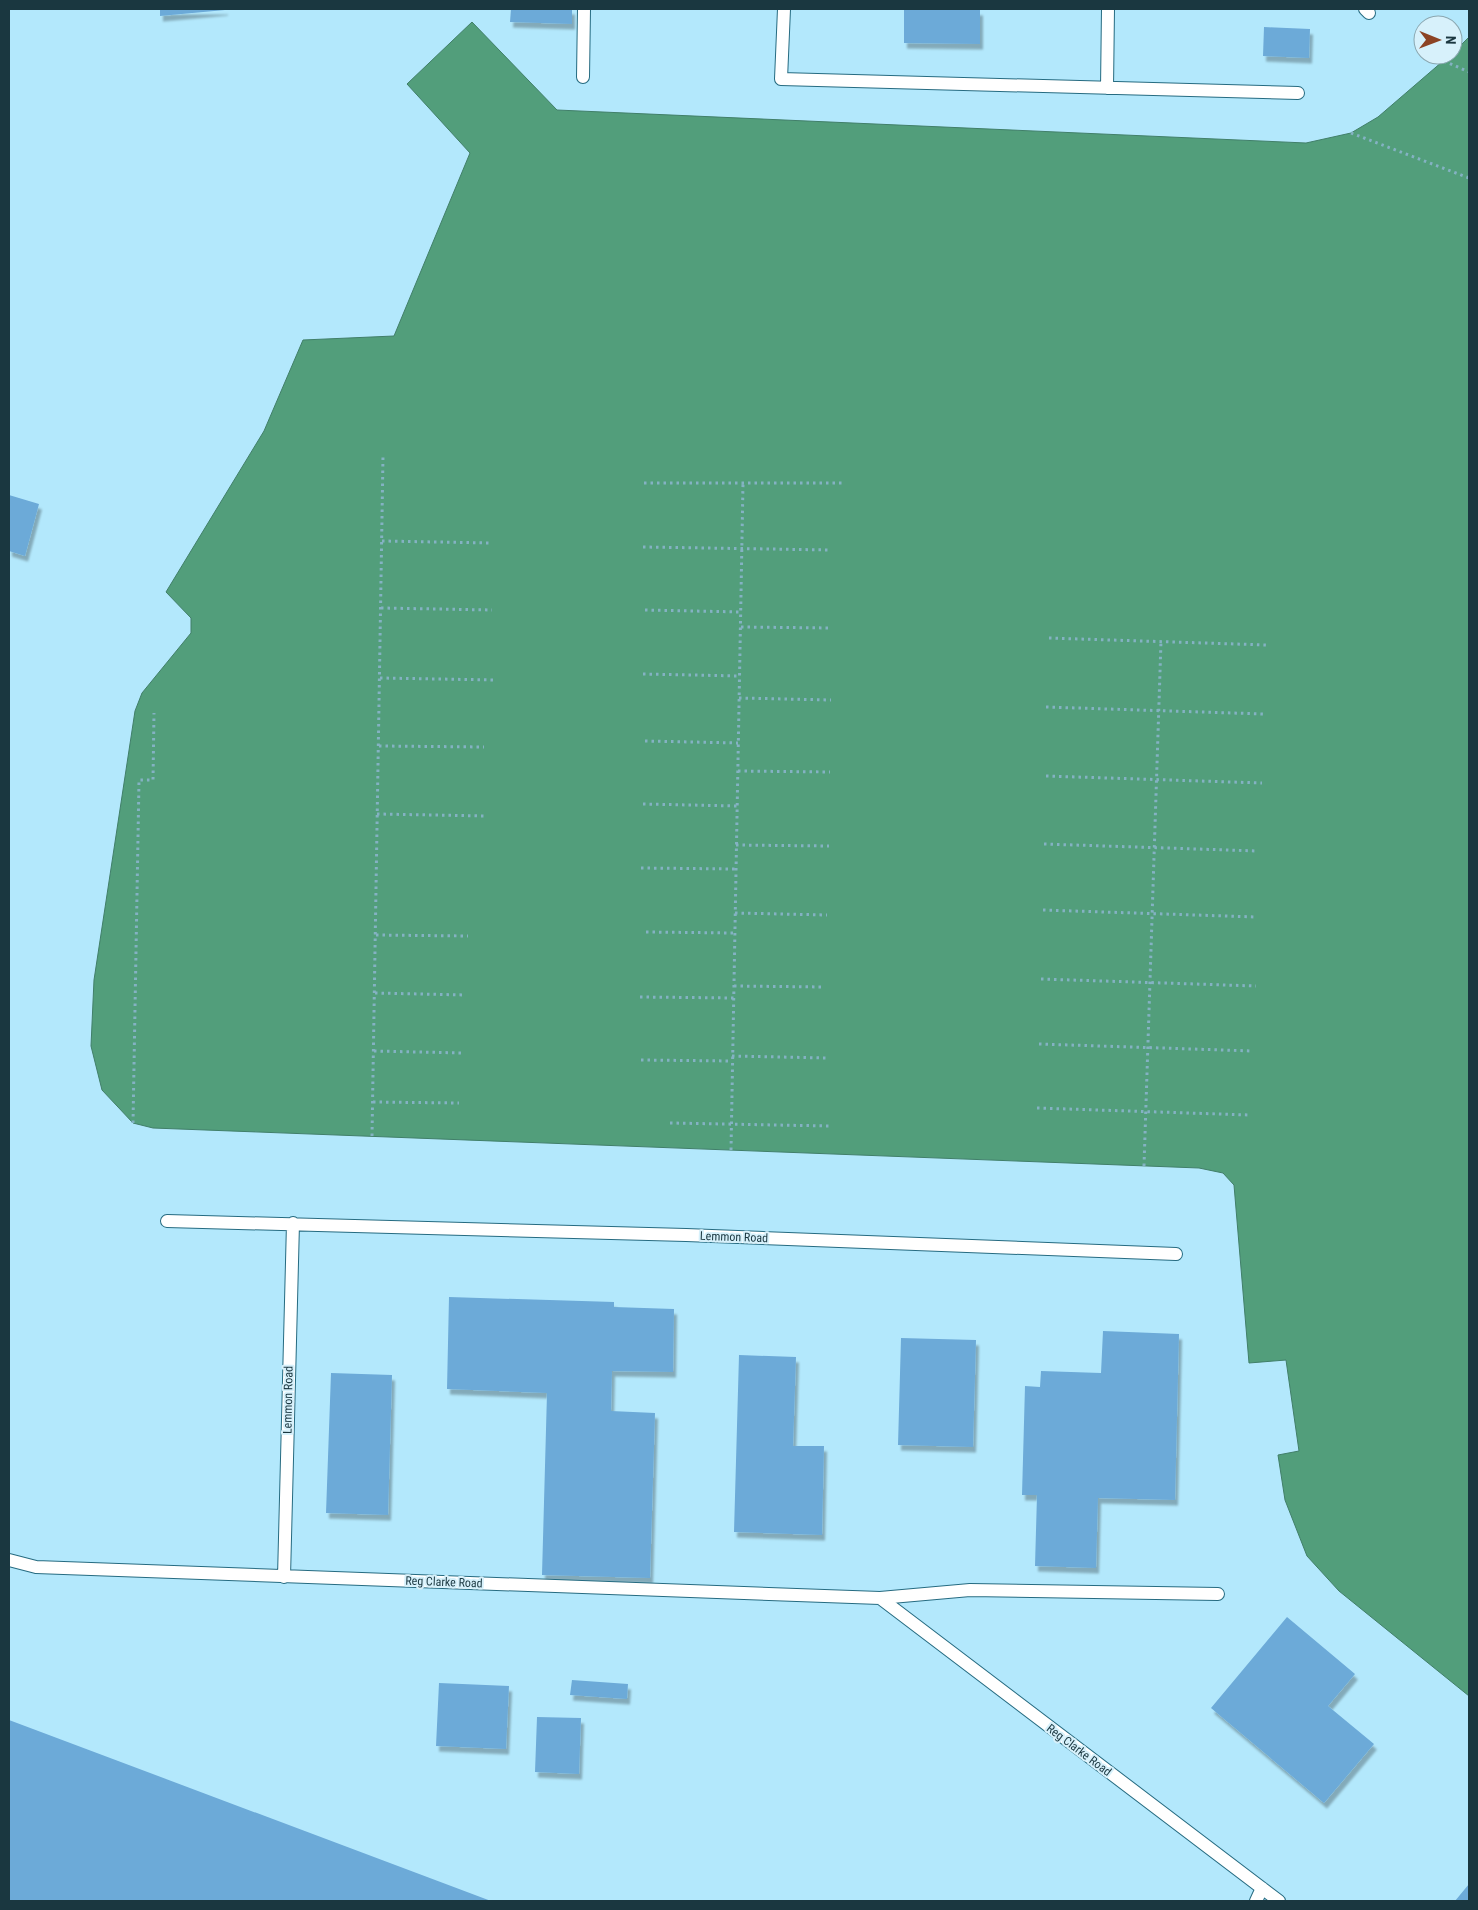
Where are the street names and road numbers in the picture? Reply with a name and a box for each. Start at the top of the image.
street label: Lemmon Road [700,1229,768,1245]
street label: Lemmon Road [280,1366,296,1434]
street label: Reg Clarke Road [405,1574,483,1590]
street label: Reg Clarke Road [1044,1721,1114,1779]

